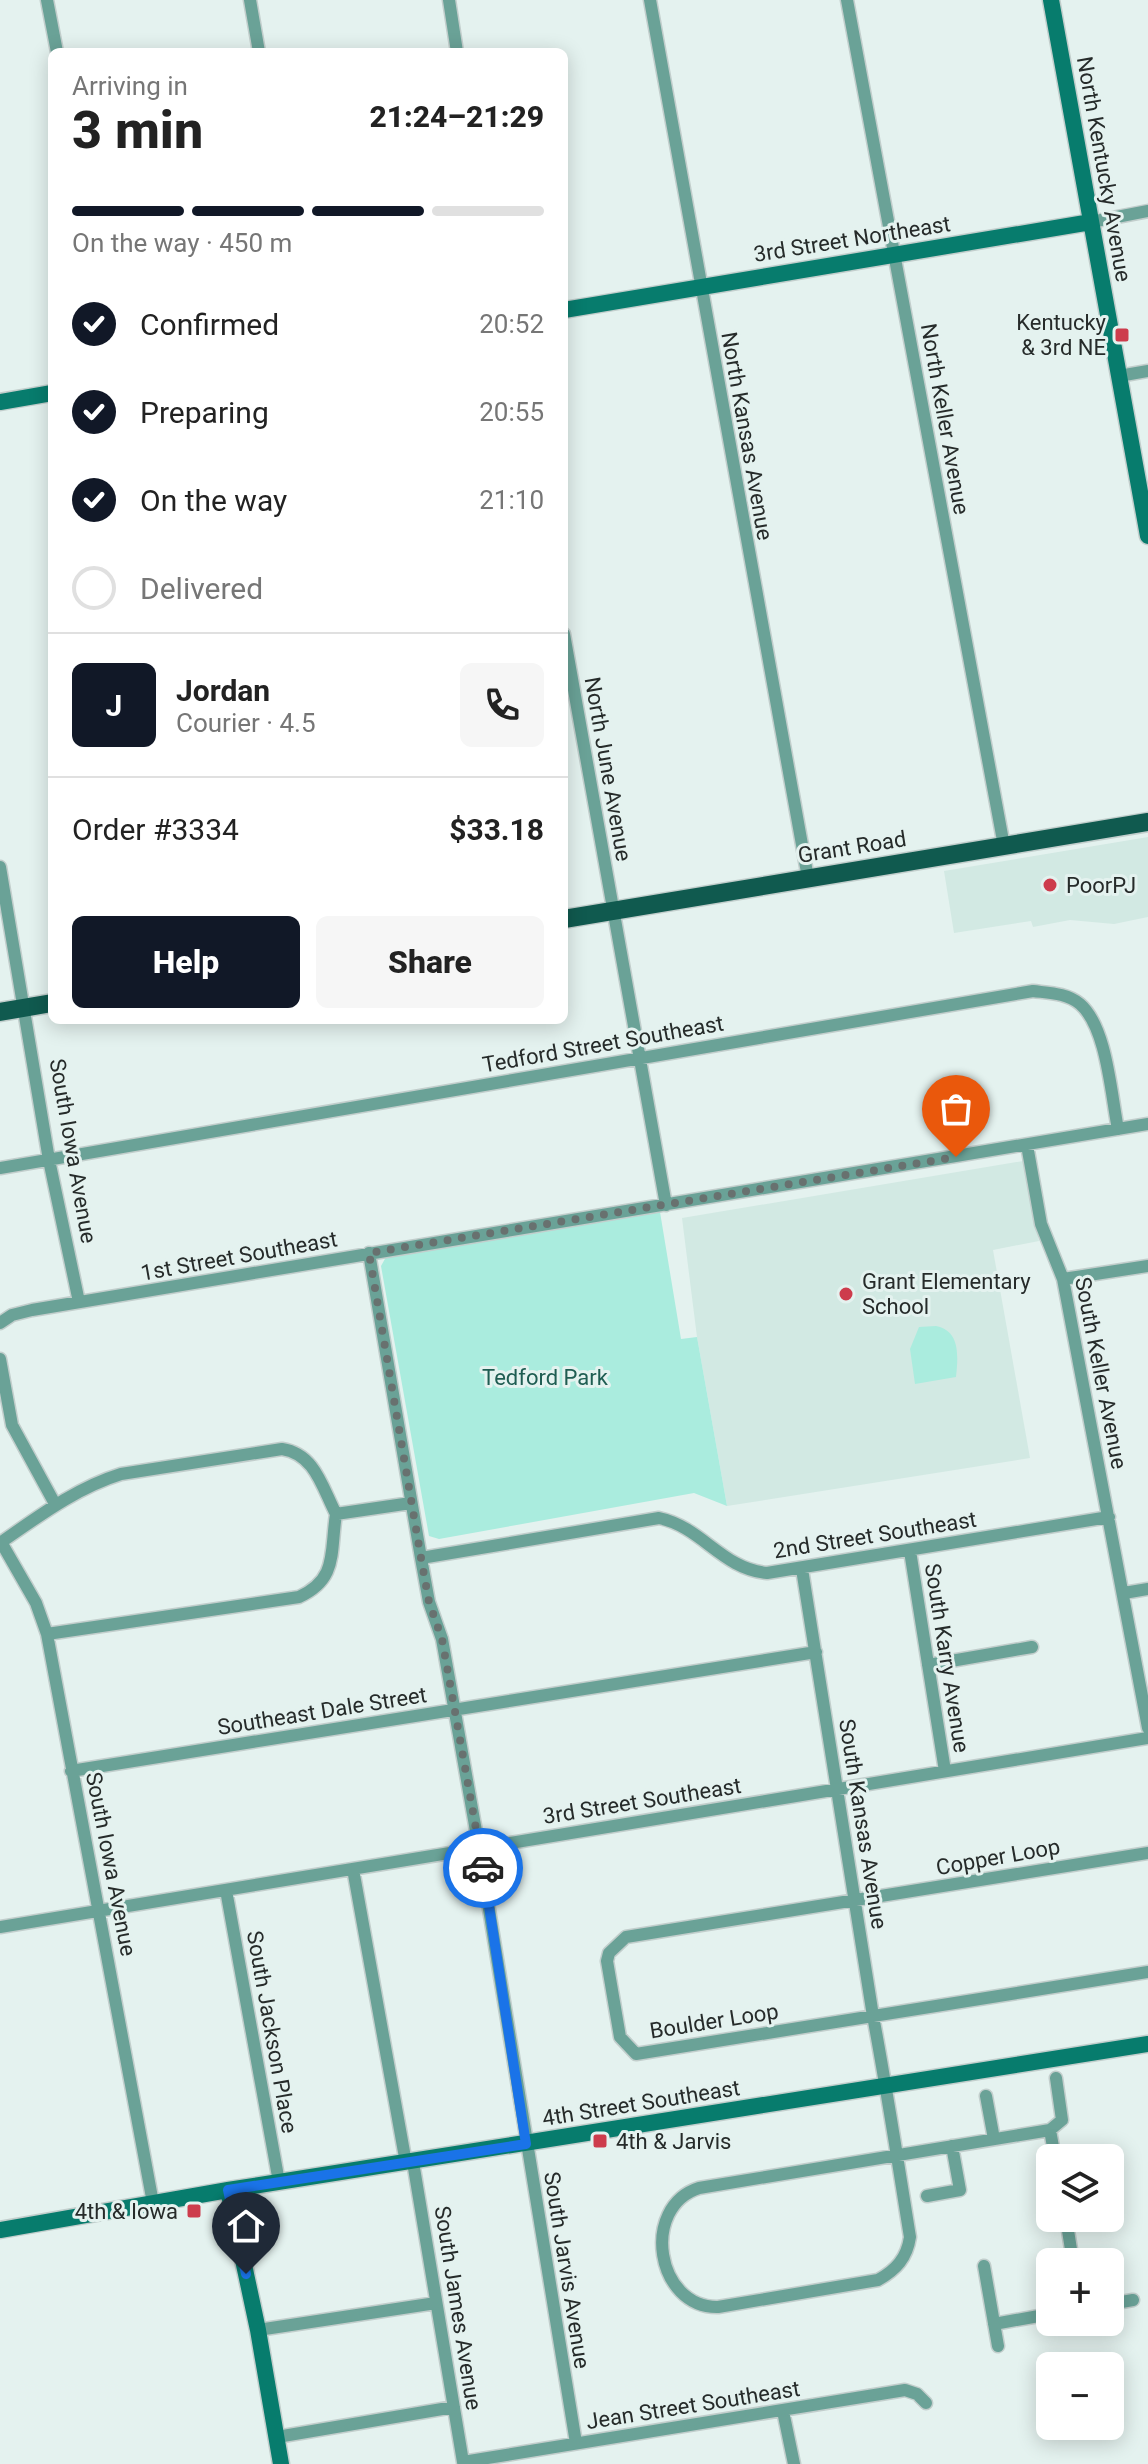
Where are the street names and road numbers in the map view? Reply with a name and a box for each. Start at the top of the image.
street label: North Kentucky Avenue [1072,54,1136,284]
street label: 3rd Street Northeast [752,211,952,267]
street label: North Keller Avenue [916,322,974,516]
street label: North Kansas Avenue [716,330,778,542]
street label: North June Avenue [579,675,637,863]
street label: Grant Road [796,826,908,868]
street label: Tedford Street Southeast [481,1010,725,1078]
street label: South Iowa Avenue [44,1057,102,1245]
street label: 1st Street Southeast [139,1226,339,1286]
street label: South Keller Avenue [1070,1275,1132,1471]
street label: 2nd Street Southeast [772,1507,978,1563]
street label: South Karry Avenue [920,1562,974,1754]
street label: Southeast Dale Street [216,1682,428,1740]
street label: South Kansas Avenue [834,1717,892,1931]
street label: South Iowa Avenue [81,1770,141,1958]
street label: 3rd Street Southeast [541,1773,743,1829]
street label: Copper Loop [934,1834,1062,1880]
street label: South Jackson Place [242,1929,302,2135]
street label: Boulder Loop [648,1998,780,2044]
street label: 4th Street Southeast [540,2075,742,2131]
street label: South Jarvis Avenue [539,2170,595,2370]
street label: South James Avenue [430,2204,486,2412]
street label: Jean Street Southeast [584,2376,802,2434]

